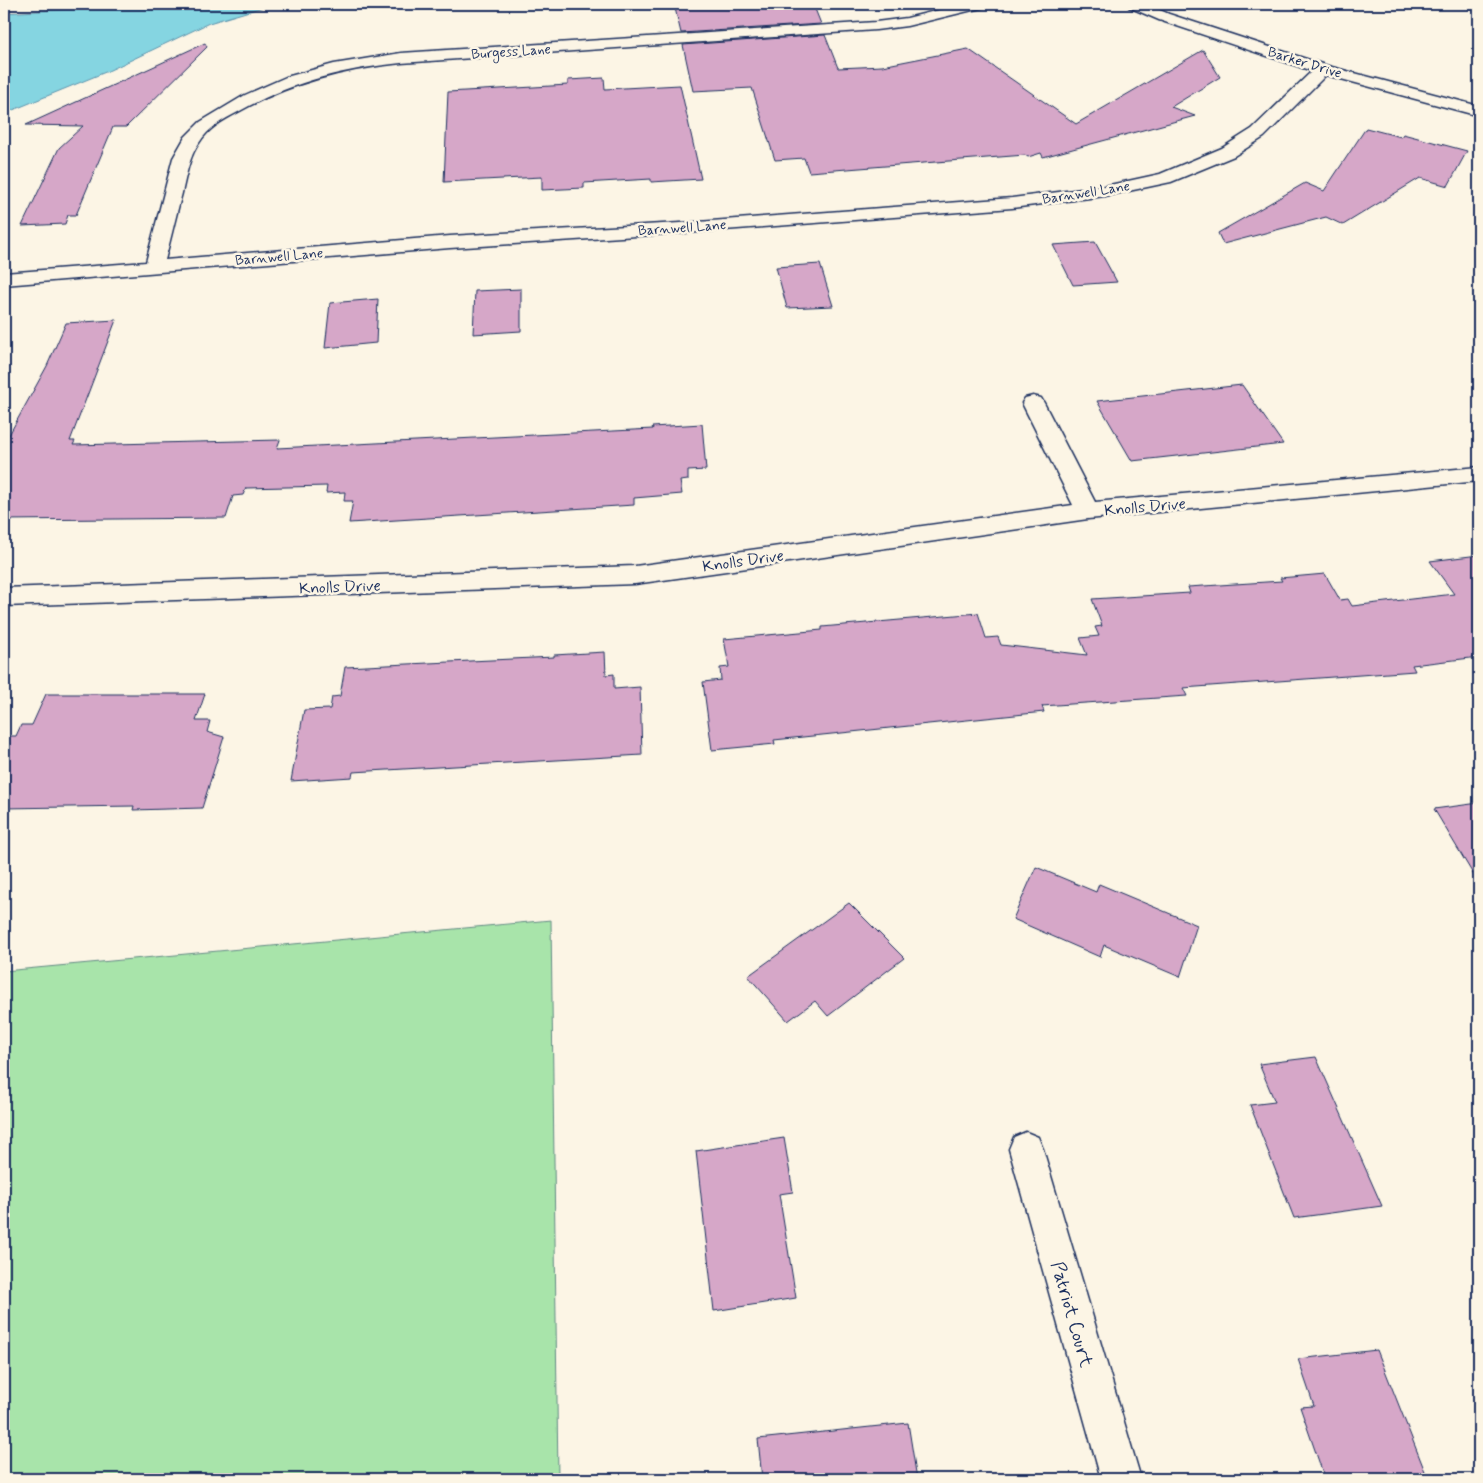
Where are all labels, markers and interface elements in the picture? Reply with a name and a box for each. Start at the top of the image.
street label: Burgess Lane [471,40,552,65]
street label: Barker Drive [1266,43,1344,83]
street label: Barnwell Lane [1041,177,1131,209]
street label: Barnwell Lane [637,216,727,240]
street label: Barnwell Lane [234,244,324,270]
street label: Knolls Drive [1103,493,1187,522]
street label: Knolls Drive [701,545,785,578]
street label: Knolls Drive [299,576,381,599]
street label: Patriot Court [1045,1259,1099,1370]

